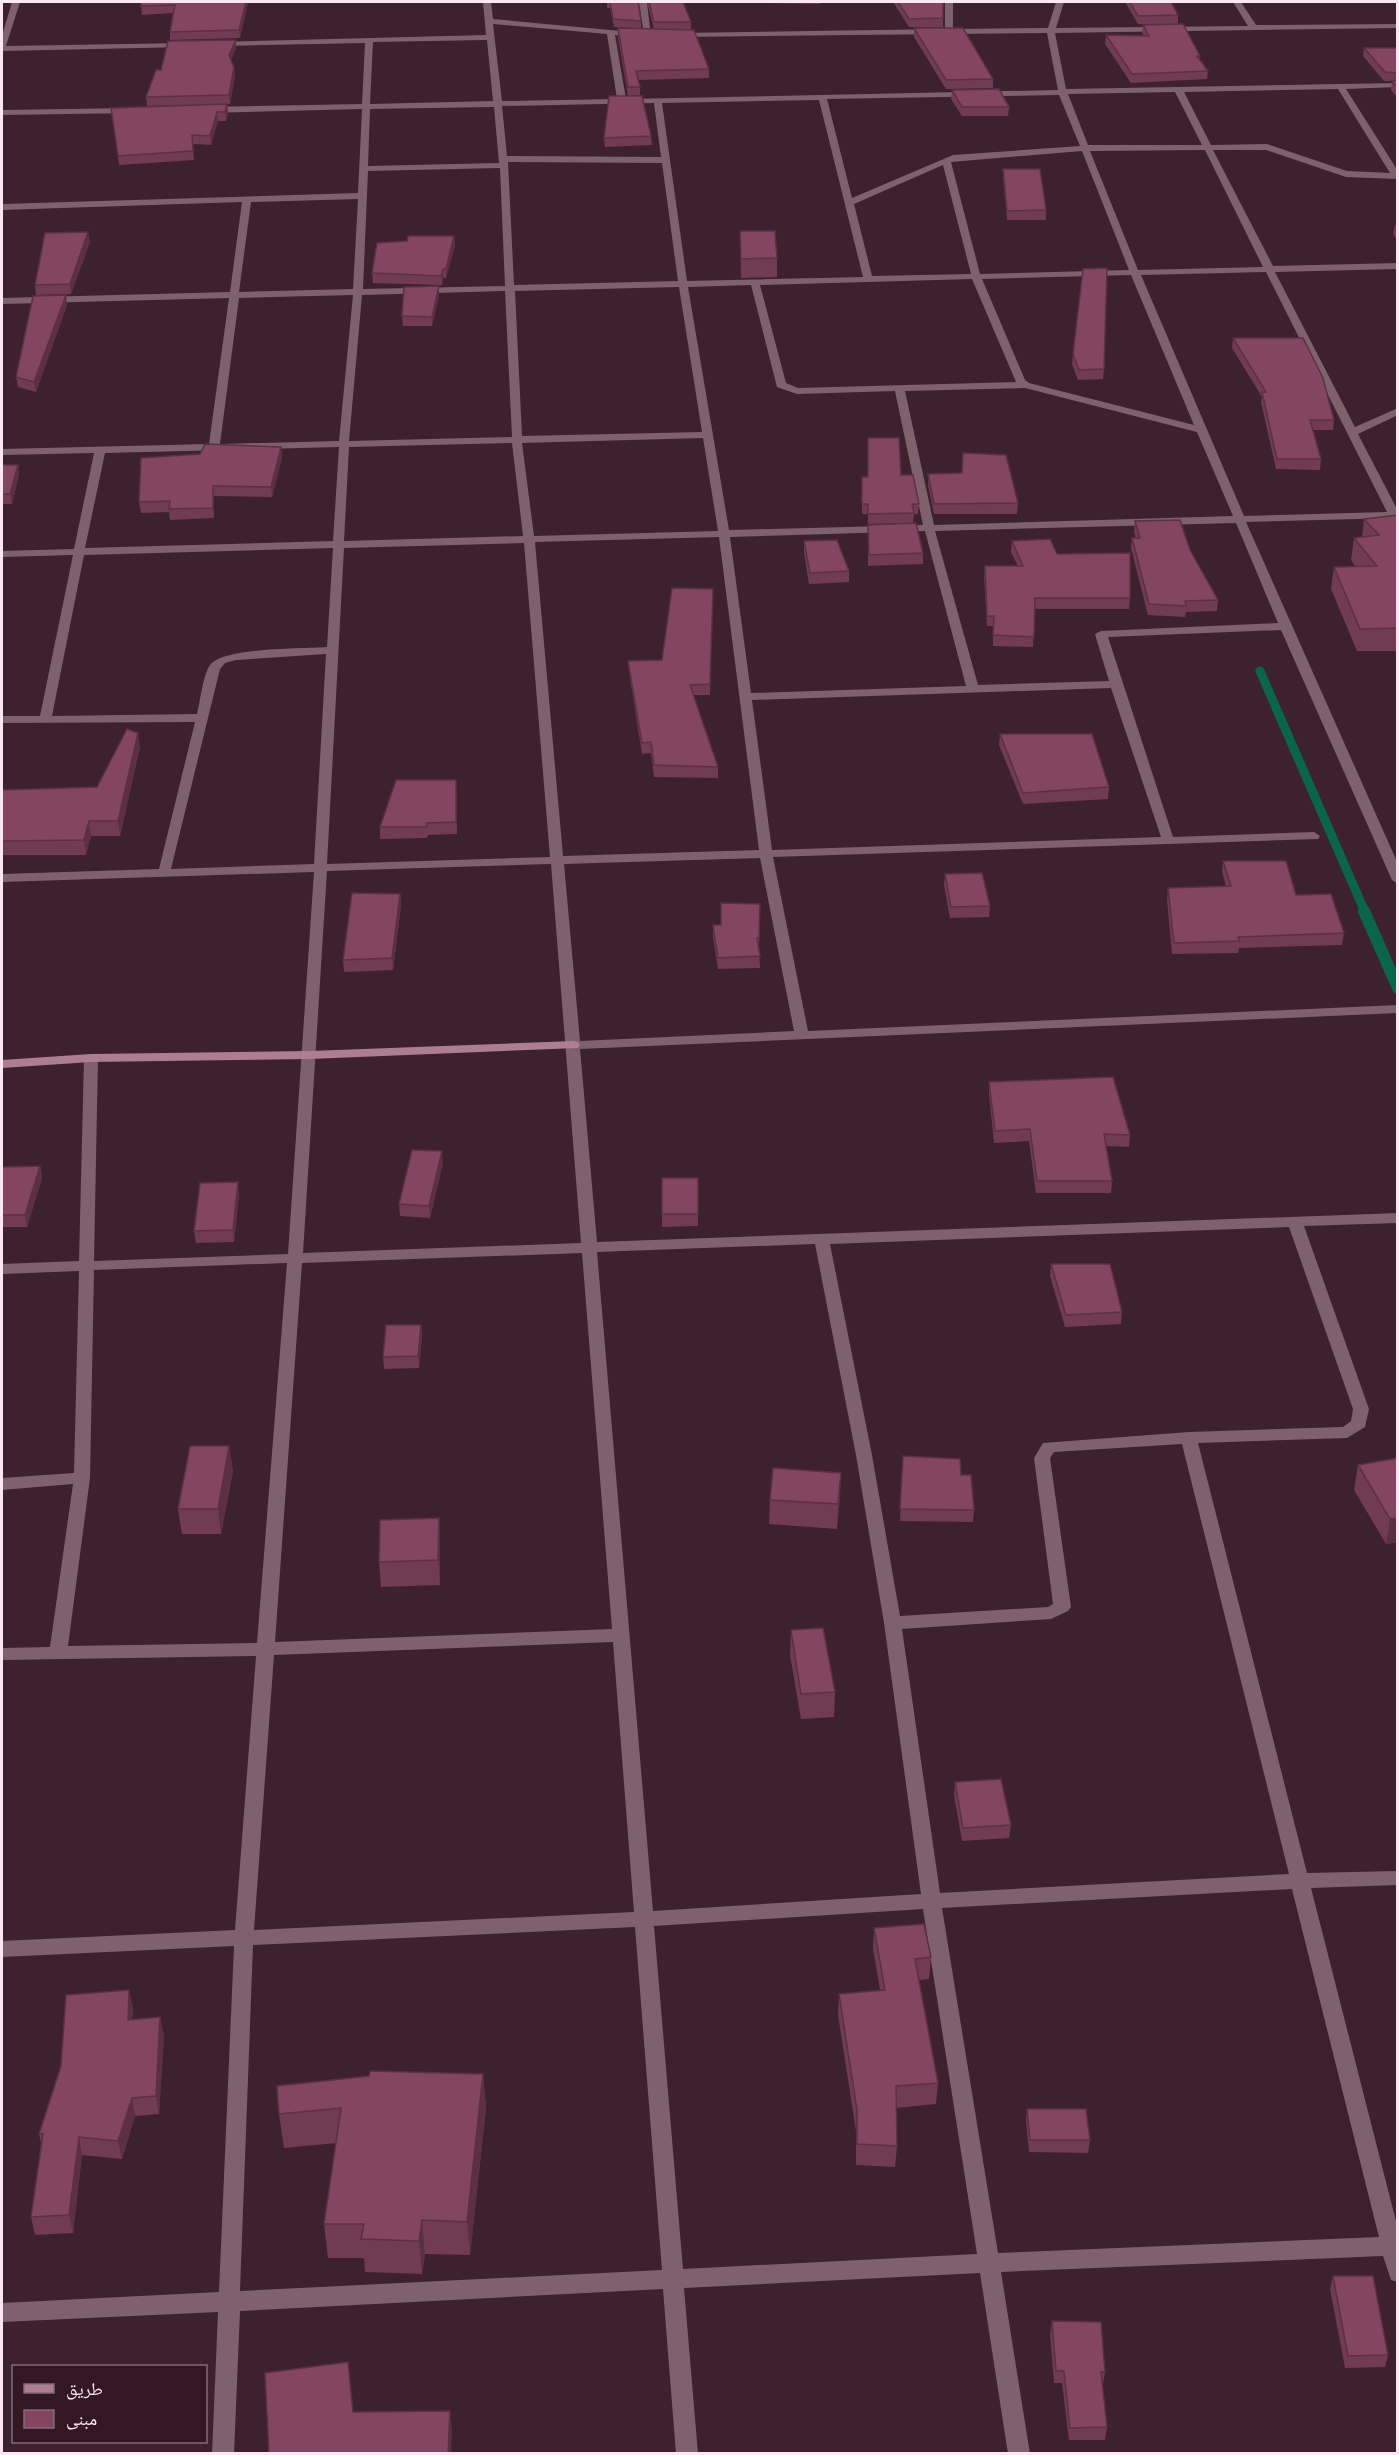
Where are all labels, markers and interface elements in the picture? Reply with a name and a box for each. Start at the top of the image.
legend [12,2365,207,2443]
text: طريق [66,2377,103,2400]
text: مبنى [66,2407,97,2430]

